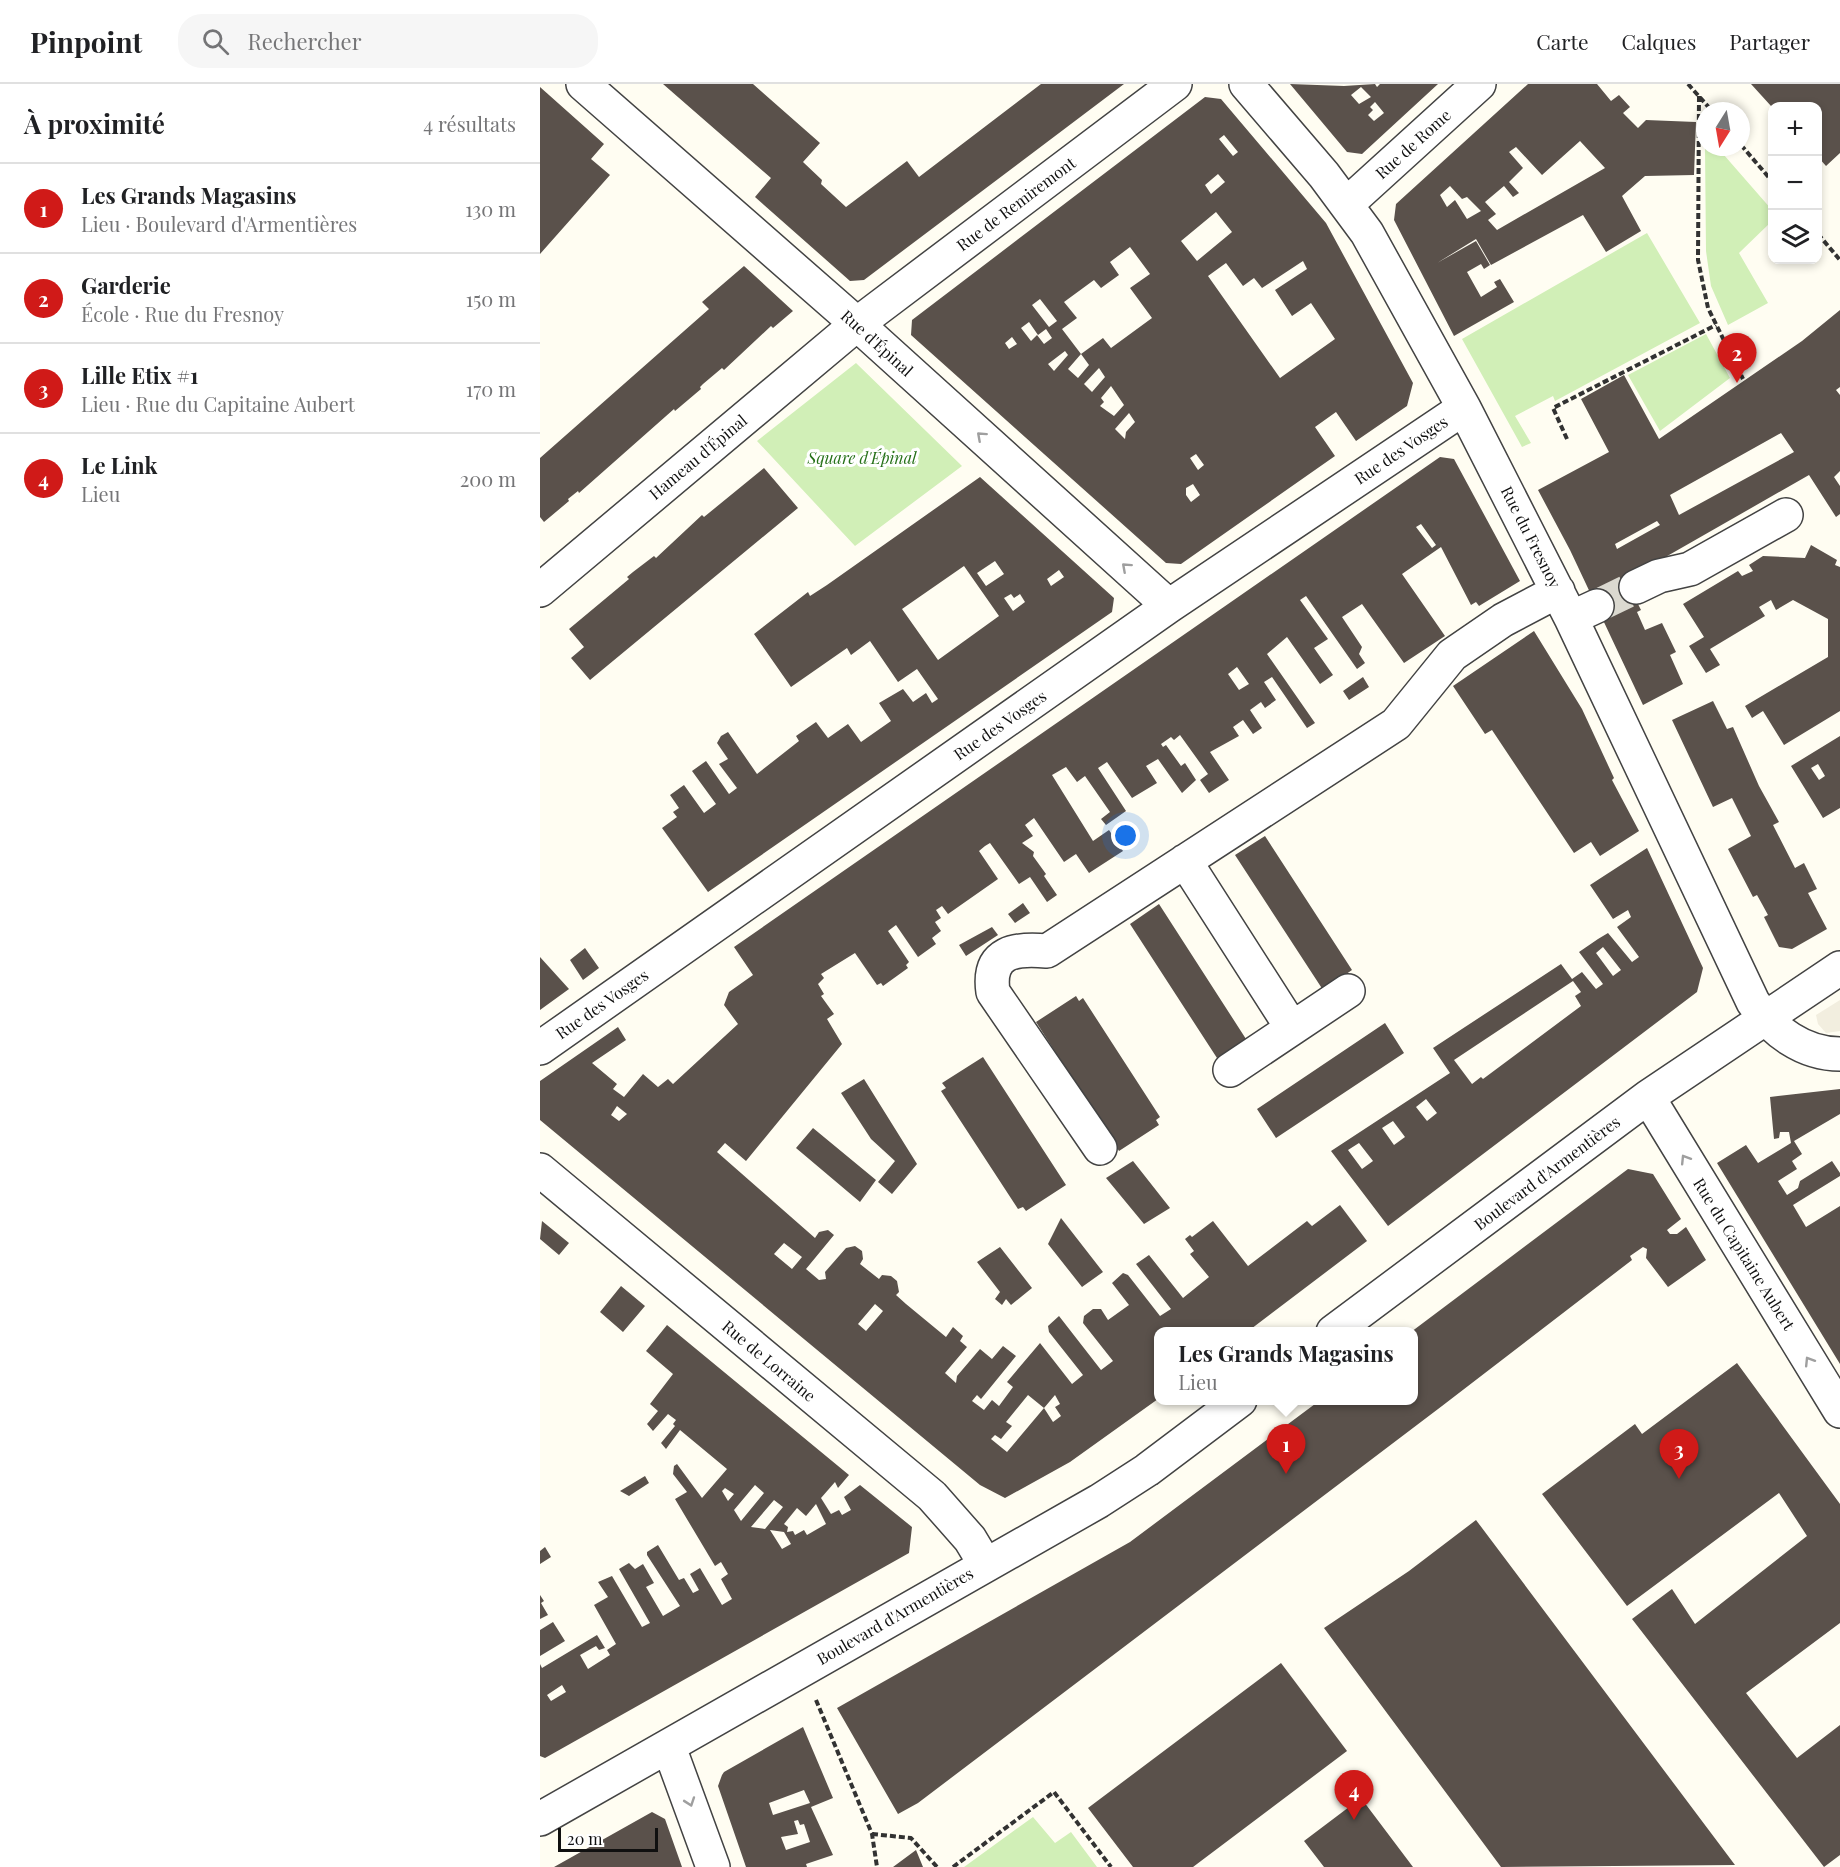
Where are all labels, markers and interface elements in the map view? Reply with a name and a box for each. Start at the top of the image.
search box [178,14,598,68]
text: Pinpoint [30,23,142,60]
icon: search [199,25,232,58]
text: Rechercher [247,26,362,56]
text: Carte [1536,27,1589,55]
text: Calques [1622,27,1696,55]
text: Partager [1729,27,1810,55]
north arrow [1696,102,1750,156]
map controls [1768,102,1822,264]
button: + [1768,102,1822,156]
street label: Rue de Rome [1371,104,1455,183]
text: À proximité [24,106,165,141]
text: 4 résultats [423,110,516,137]
street label: Rue de Remiremont [952,152,1080,255]
button: − [1768,156,1822,210]
text: Les Grands Magasins [81,180,296,210]
text: 1 [40,195,47,222]
text: 130 m [465,195,516,222]
text: Lieu · Boulevard d'Armentières [81,210,357,237]
button: layers [1768,210,1822,264]
text: Garderie [81,270,171,300]
text: 2 [38,285,49,312]
text: 150 m [466,285,516,312]
text: École · Rue du Fresnoy [81,300,284,327]
street label: Rue d'Épinal [837,305,918,381]
pin: 2 [1718,334,1756,383]
text: Lille Etix #1 [81,360,199,390]
text: 3 [39,375,48,402]
text: 170 m [466,375,516,402]
text: Lieu · Rue du Capitaine Aubert [81,390,355,417]
street label: Hameau d'Épinal [644,409,751,504]
street label: Rue des Vosges [1350,411,1451,489]
one-way arrow [977,432,988,443]
park label: Square d'Épinal [807,447,917,468]
text: Le Link [81,450,157,480]
text: 4 [38,465,49,492]
text: 200 m [460,465,516,492]
text: Lieu [81,480,120,507]
street label: Rue du Fresnoy [1497,482,1566,591]
one-way arrow [1122,563,1132,574]
street label: Rue des Vosges [949,685,1050,764]
your location [1111,821,1140,850]
street label: Rue des Vosges [551,964,652,1043]
street label: Boulevard d'Armentières [1470,1111,1624,1234]
one-way arrow [1681,1155,1693,1165]
street label: Rue du Capitaine Aubert [1689,1174,1800,1334]
street label: Rue de Lorraine [718,1315,820,1406]
popup [1154,1327,1418,1405]
text: Les Grands Magasins [1178,1338,1394,1368]
one-way arrow [1805,1357,1817,1367]
text: Lieu [1178,1368,1218,1395]
pin: 1 [1266,1424,1306,1474]
pin: 3 [1660,1430,1698,1479]
street label: Boulevard d'Armentières [813,1562,977,1669]
pin: 4 [1334,1770,1374,1820]
one-way arrow [683,1796,696,1806]
scale bar [558,1825,658,1852]
text: 20 m [567,1828,602,1849]

